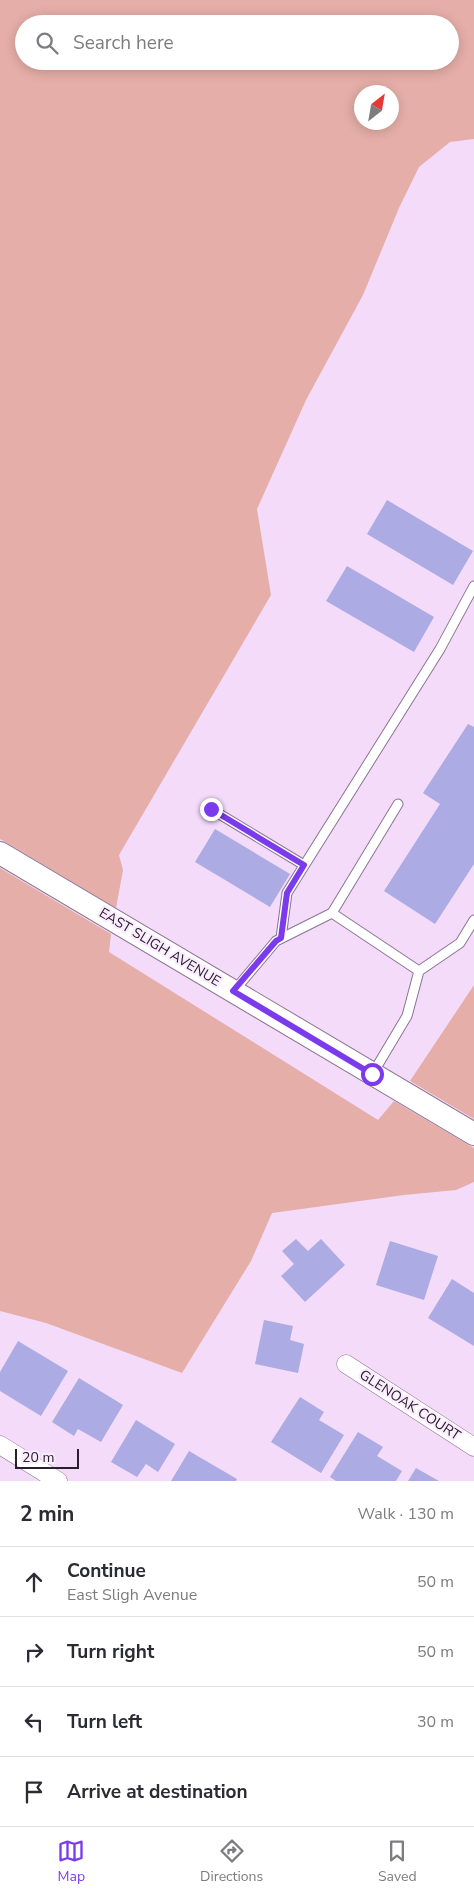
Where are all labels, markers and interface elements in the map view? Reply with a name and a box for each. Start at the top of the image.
search box [15,15,459,70]
icon: search [33,29,61,57]
text: Search here [73,30,174,56]
north arrow [354,85,399,130]
route end [200,798,223,821]
street label: EAST SLIGH AVENUE [96,903,224,991]
route start [361,1063,384,1086]
street label: GLENOAK COURT [356,1365,465,1445]
scale bar [15,1446,79,1469]
text: 20 m [22,1448,54,1467]
text: 2 min [20,1500,74,1528]
text: Walk · 130 m [358,1503,454,1525]
text: Continue [67,1558,146,1584]
icon: ahead [20,1568,48,1596]
text: 50 m [417,1571,454,1593]
text: East Sligh Avenue [67,1584,197,1606]
icon: right [20,1638,48,1666]
text: Turn right [67,1639,154,1665]
text: 50 m [417,1641,454,1663]
icon: left [20,1708,48,1736]
text: Turn left [67,1709,142,1735]
text: 30 m [417,1711,454,1733]
icon: arrive [20,1778,48,1806]
text: Arrive at destination [67,1779,248,1805]
tab: Map [57,1837,85,1886]
tab: Directions [200,1837,263,1886]
tab: Saved [378,1837,417,1886]

